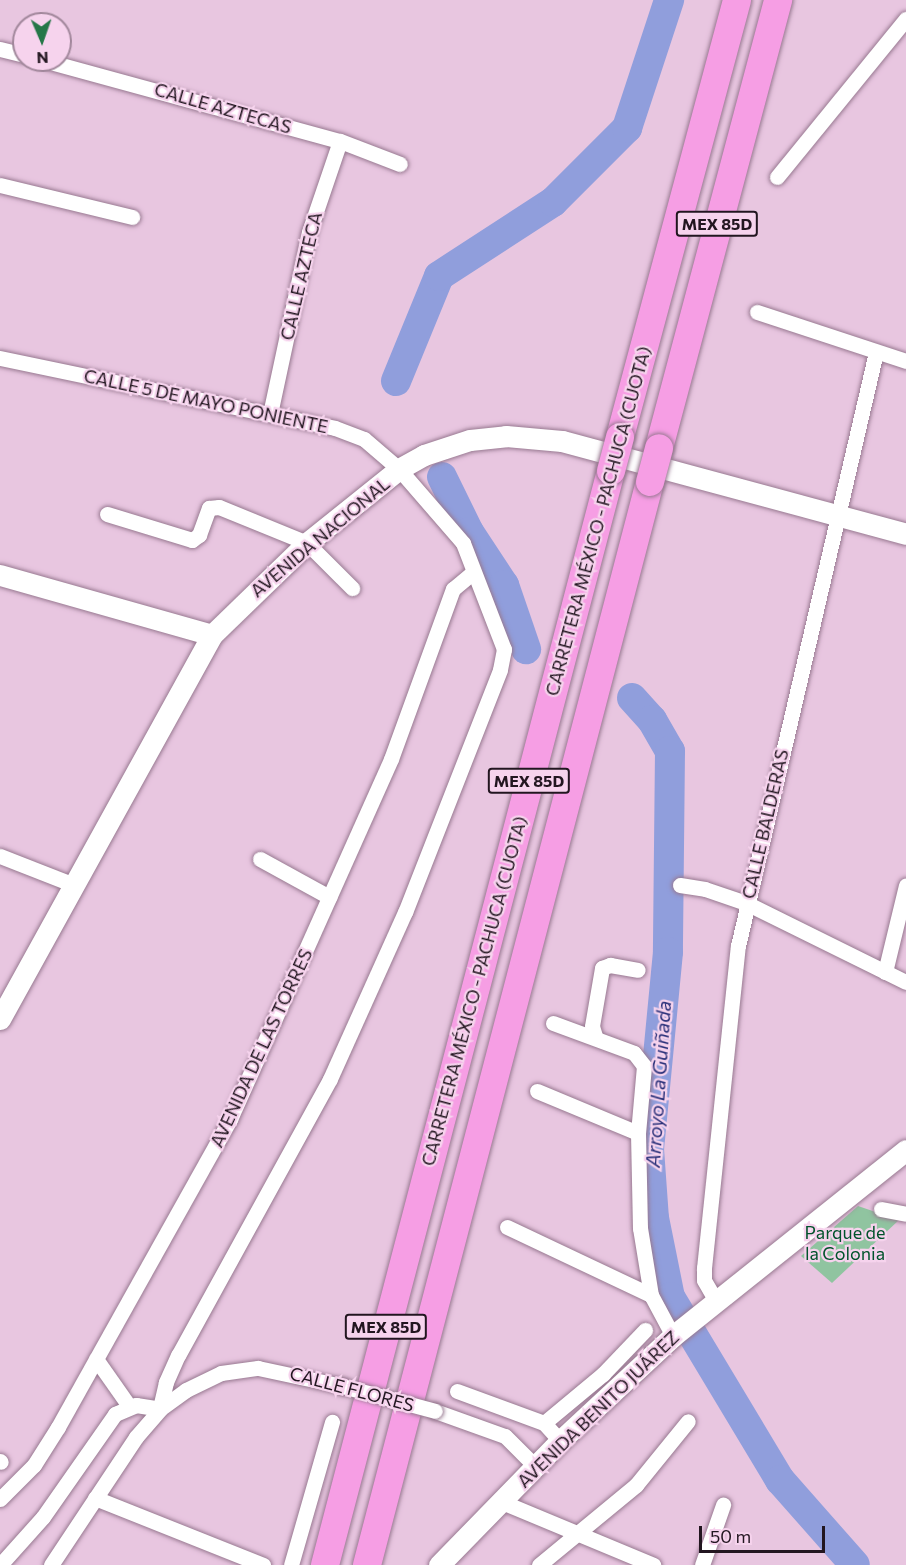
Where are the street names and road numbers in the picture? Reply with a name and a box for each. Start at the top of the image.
street label: CALLE AZTECAS [152,78,294,138]
street label: CALLE AZTECA [276,210,326,342]
road number: MEX 85D [675,211,759,237]
street label: CARRETERA MÉXICO - PACHUCA (CUOTA) [541,344,655,698]
street label: CALLE 5 DE MAYO PONIENTE [82,365,330,437]
street label: AVENIDA NACIONAL [246,472,394,602]
street label: CALLE BALDERAS [737,747,793,901]
road number: MEX 85D [487,768,571,794]
street label: CARRETERA MÉXICO - PACHUCA (CUOTA) [417,814,531,1168]
street label: AVENIDA DE LAS TORRES [205,945,317,1151]
road number: MEX 85D [344,1314,428,1340]
street label: AVENIDA BENITO JUÁREZ [513,1326,683,1492]
street label: CALLE FLORES [287,1362,417,1416]

